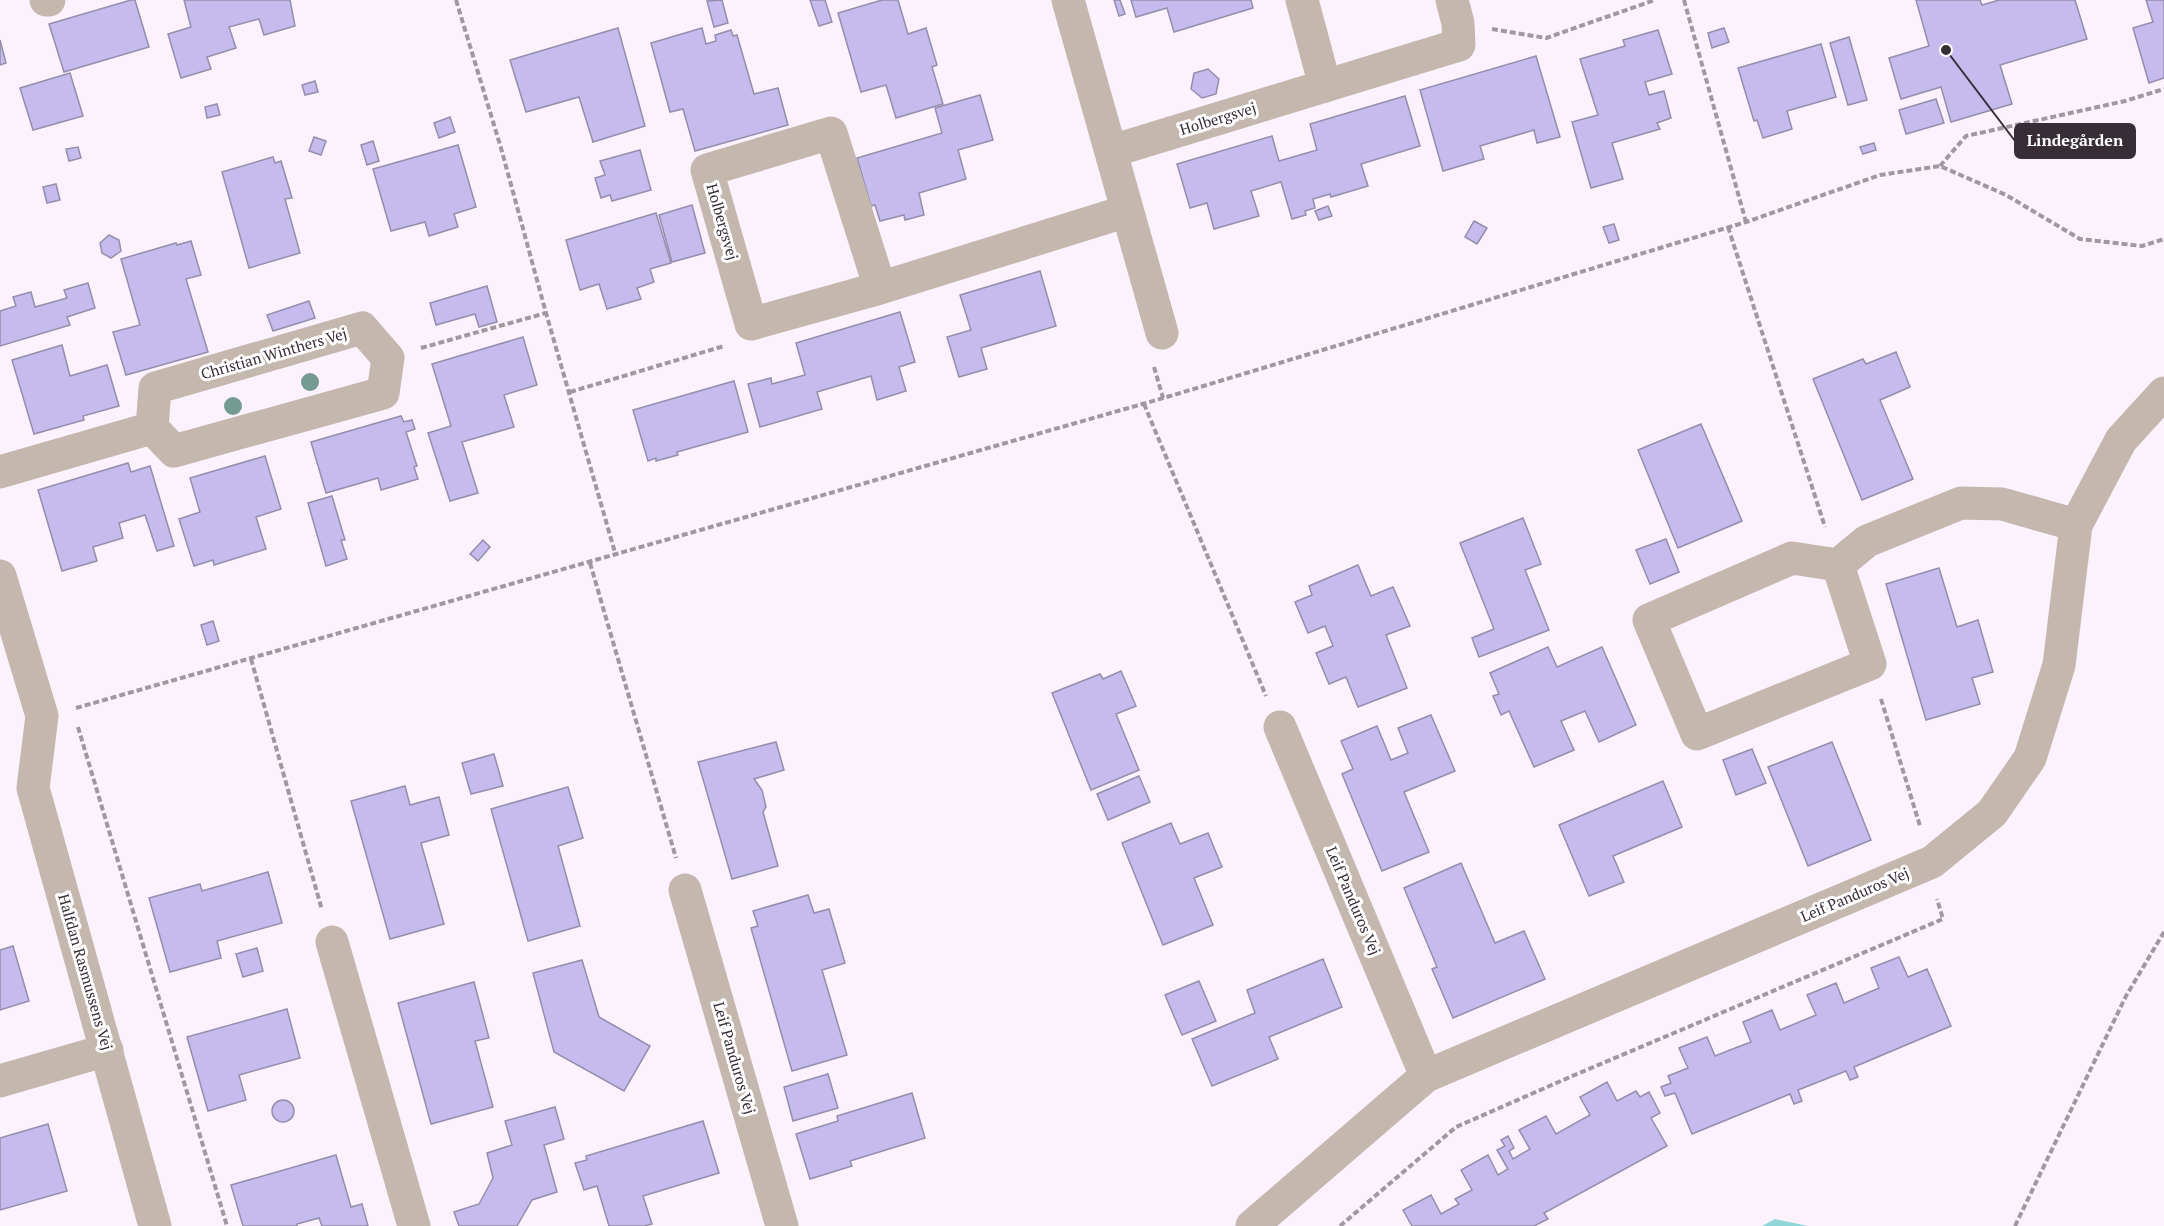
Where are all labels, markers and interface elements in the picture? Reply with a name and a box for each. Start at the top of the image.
street label: Holbergsvej [1177,97,1258,139]
callout: Lindegården [2015,124,2135,158]
text: Lindegården [2027,129,2124,151]
street label: Holbergsvej [702,181,743,262]
street label: Christian Winthers Vej [198,323,349,383]
street label: Leif Panduros Vej [1322,843,1386,958]
street label: Leif Panduros Vej [1797,862,1912,926]
street label: Halfdan Rasmussens Vej [54,891,118,1052]
street label: Leif Panduros Vej [709,999,761,1116]

